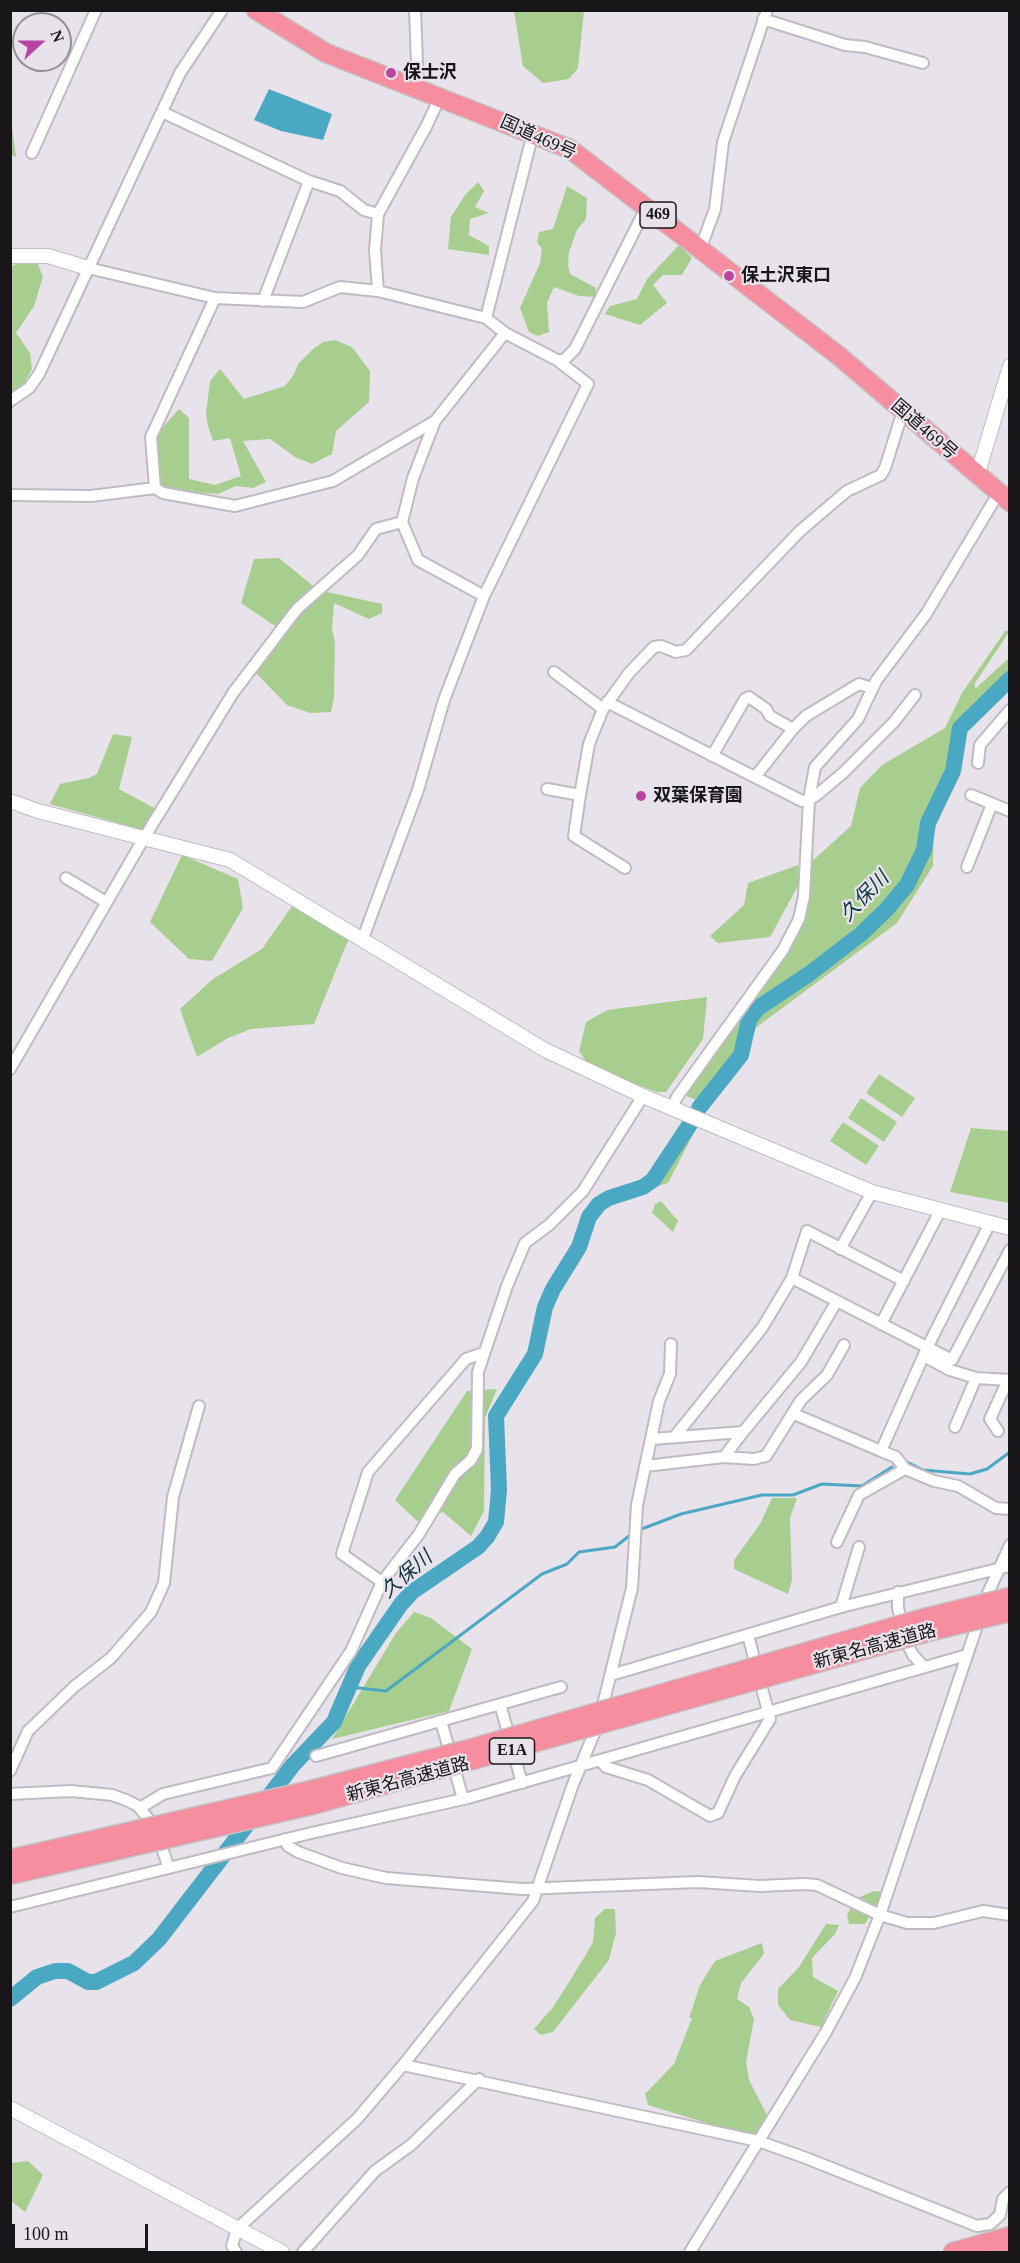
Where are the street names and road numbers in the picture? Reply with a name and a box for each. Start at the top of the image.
street label: 国道469号 [497,112,579,164]
road number: 469 [640,202,676,228]
street label: 国道469号 [886,395,962,465]
street label: 新東名高速道路 [811,1620,939,1674]
road number: E1A [490,1738,534,1764]
street label: 新東名高速道路 [344,1753,472,1807]

